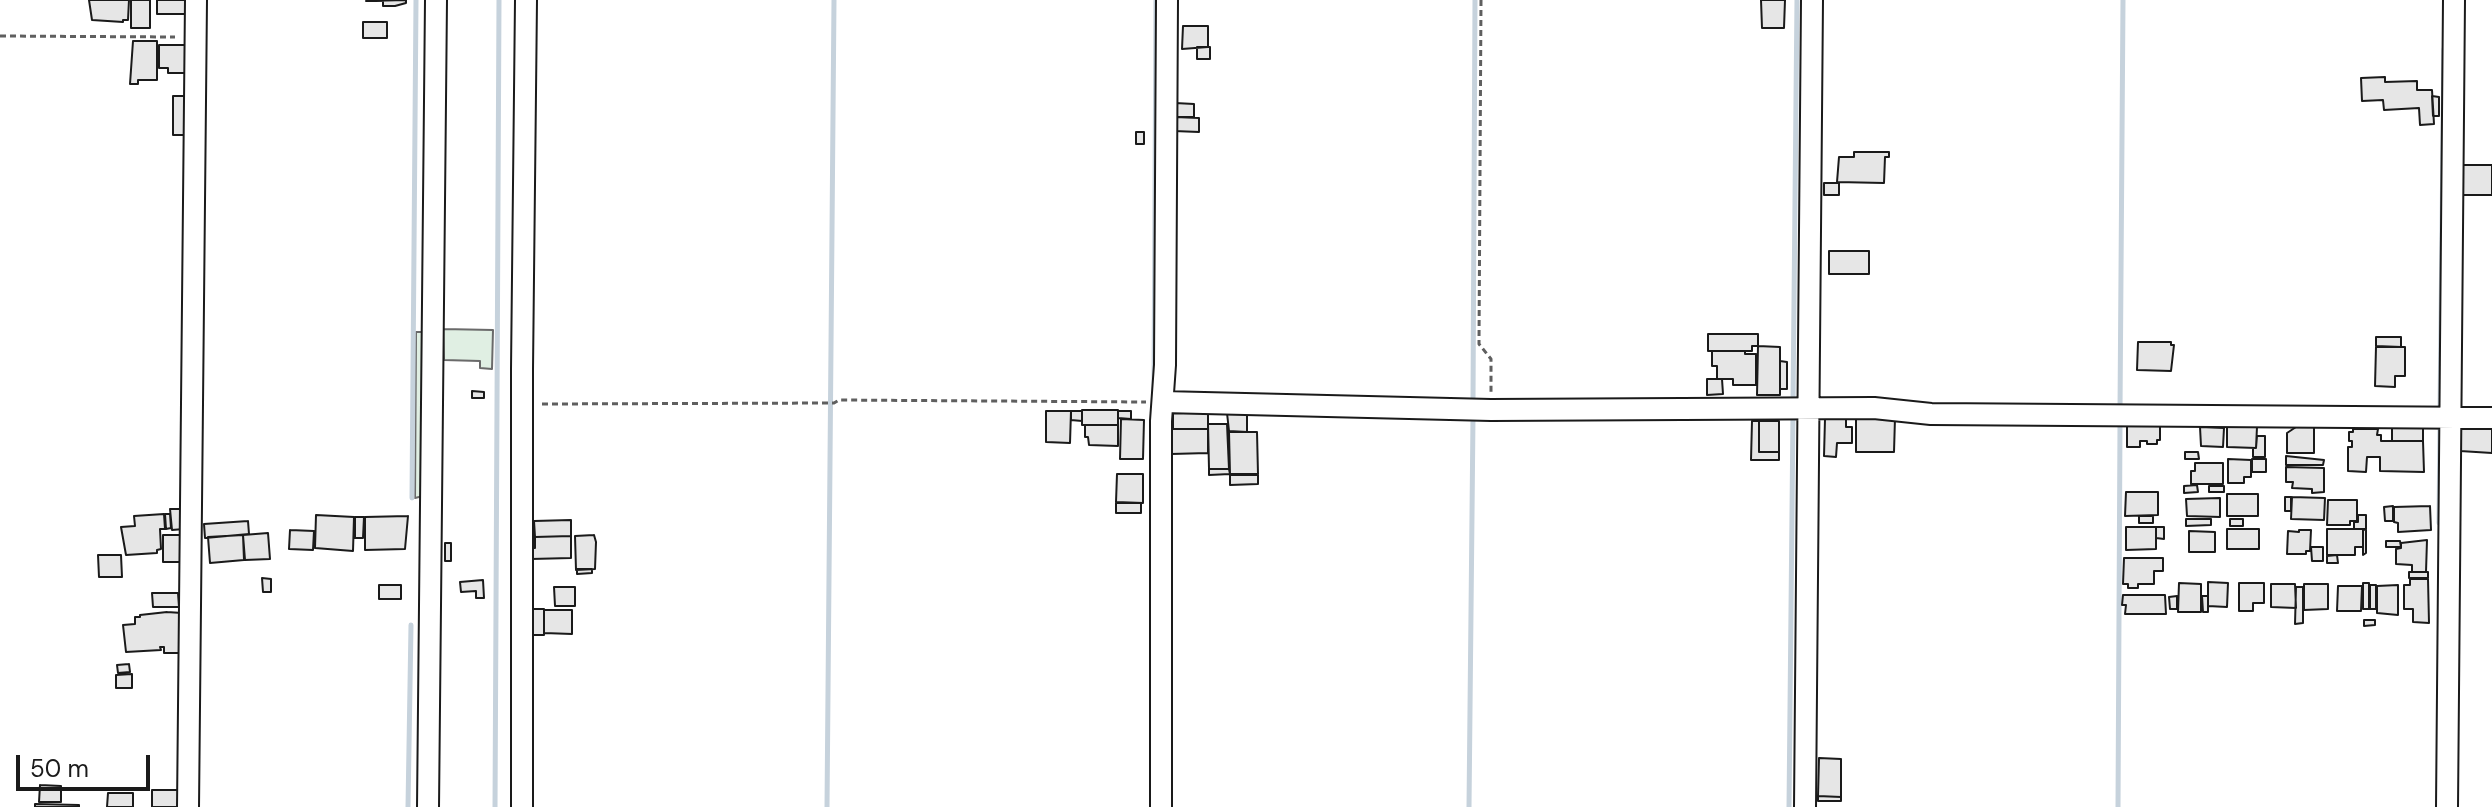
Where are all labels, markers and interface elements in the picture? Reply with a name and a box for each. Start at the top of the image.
scale bar [20,739,154,789]
text: 50 m [30,753,89,784]

